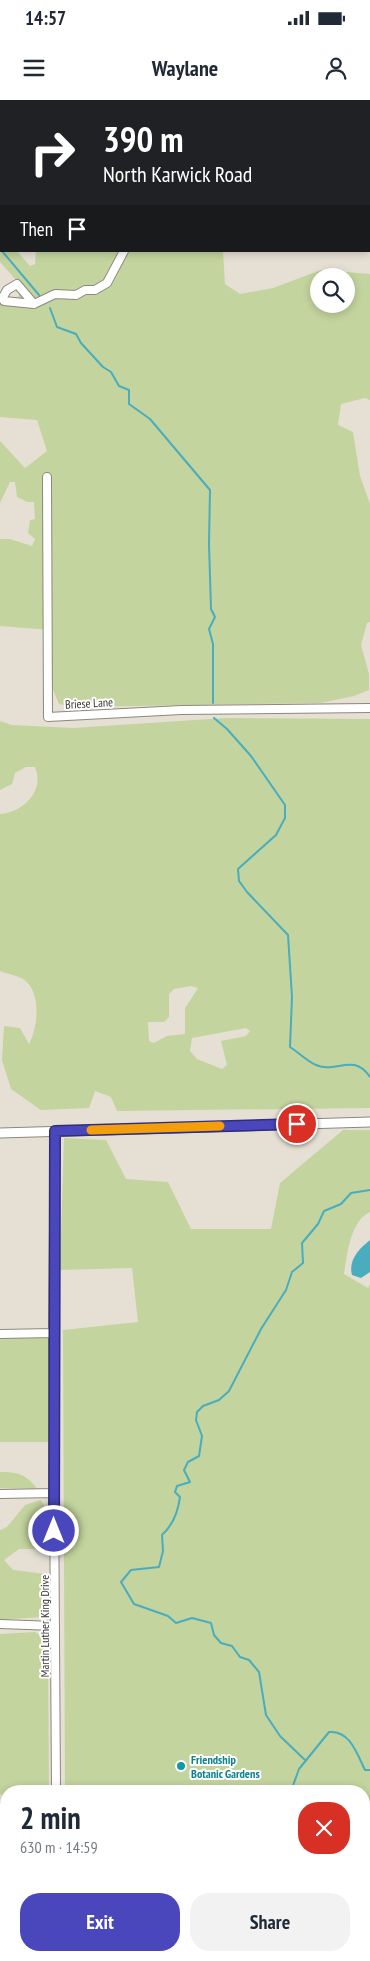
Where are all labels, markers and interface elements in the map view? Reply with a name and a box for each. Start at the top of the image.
text: 14:57 [25,6,66,30]
icon: menu [20,54,48,82]
text: Waylane [152,54,218,82]
icon: person [322,54,350,82]
text: 390 m [103,116,184,162]
icon: right [20,120,85,185]
text: North Karwick Road [103,160,252,188]
icon: arrive [63,215,91,243]
text: Then [20,217,53,241]
map controls [310,268,355,313]
button: search [310,268,355,313]
street label: Briese Lane [65,694,113,712]
pin [276,1103,318,1145]
icon: arrive [283,1110,311,1138]
position arrow [27,1504,79,1556]
street label: Martin Luther King Drive [37,1575,52,1677]
place label: Friendship Botanic Gardens [191,1752,260,1781]
marker: Friendship Botanic Gardens [175,1760,187,1772]
text: 2 min [20,1798,81,1837]
button: close [298,1802,350,1854]
text: 630 m · 14:59 [20,1837,98,1857]
button: Exit [20,1893,180,1951]
button: Share [190,1893,350,1951]

